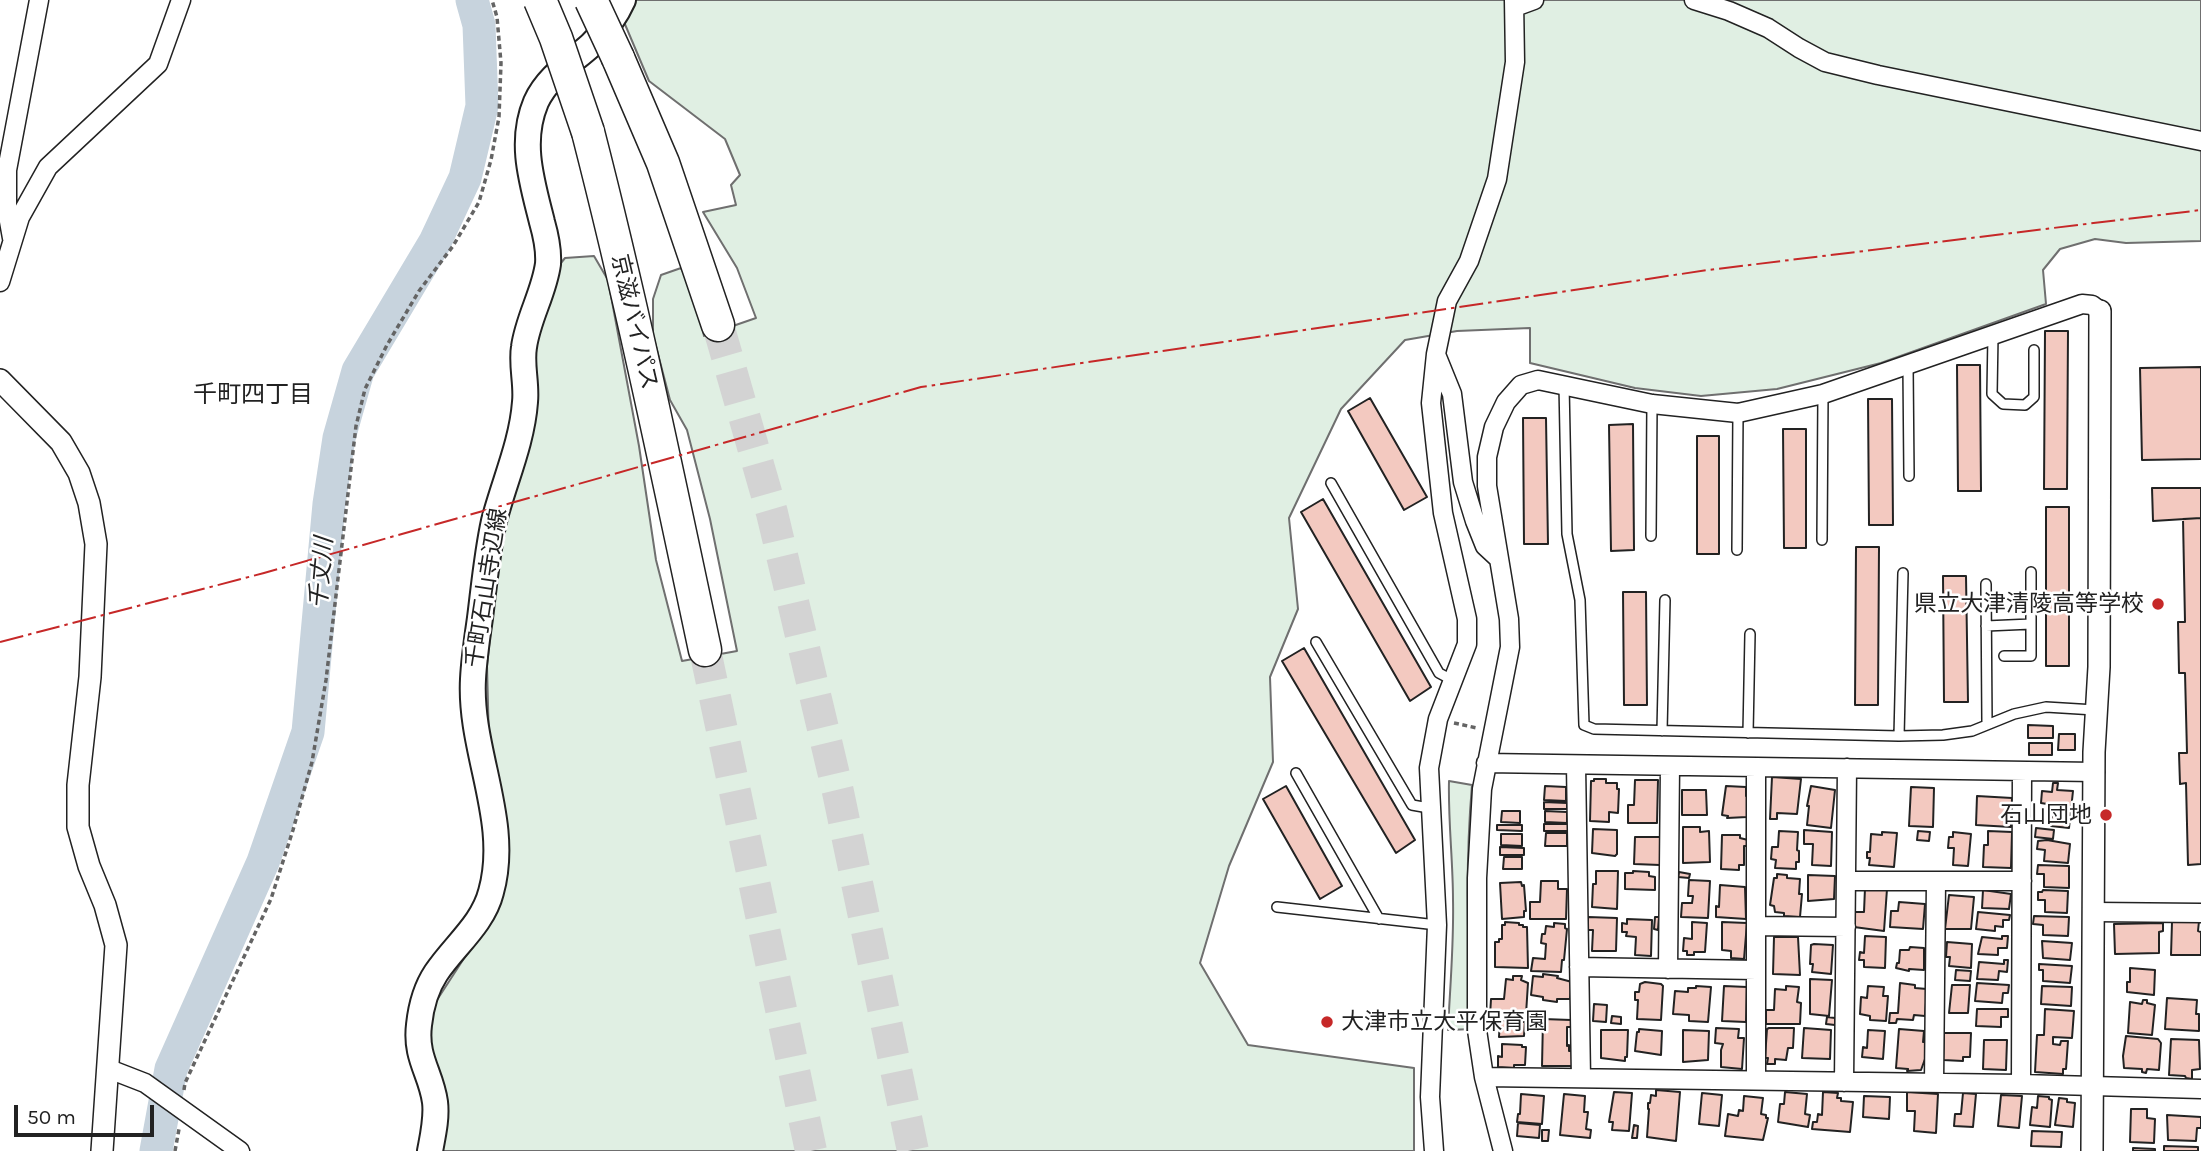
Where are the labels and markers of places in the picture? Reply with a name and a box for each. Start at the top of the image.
place label: 県立大津清陵高等学校 [1914,590,2144,618]
marker: 県立大津清陵高等学校 [2150,596,2166,612]
place label: 石山団地 [2000,801,2092,829]
marker: 石山団地 [2098,807,2114,823]
place label: 大津市立大平保育園 [1341,1008,1548,1036]
marker: 大津市立大平保育園 [1319,1014,1335,1030]

